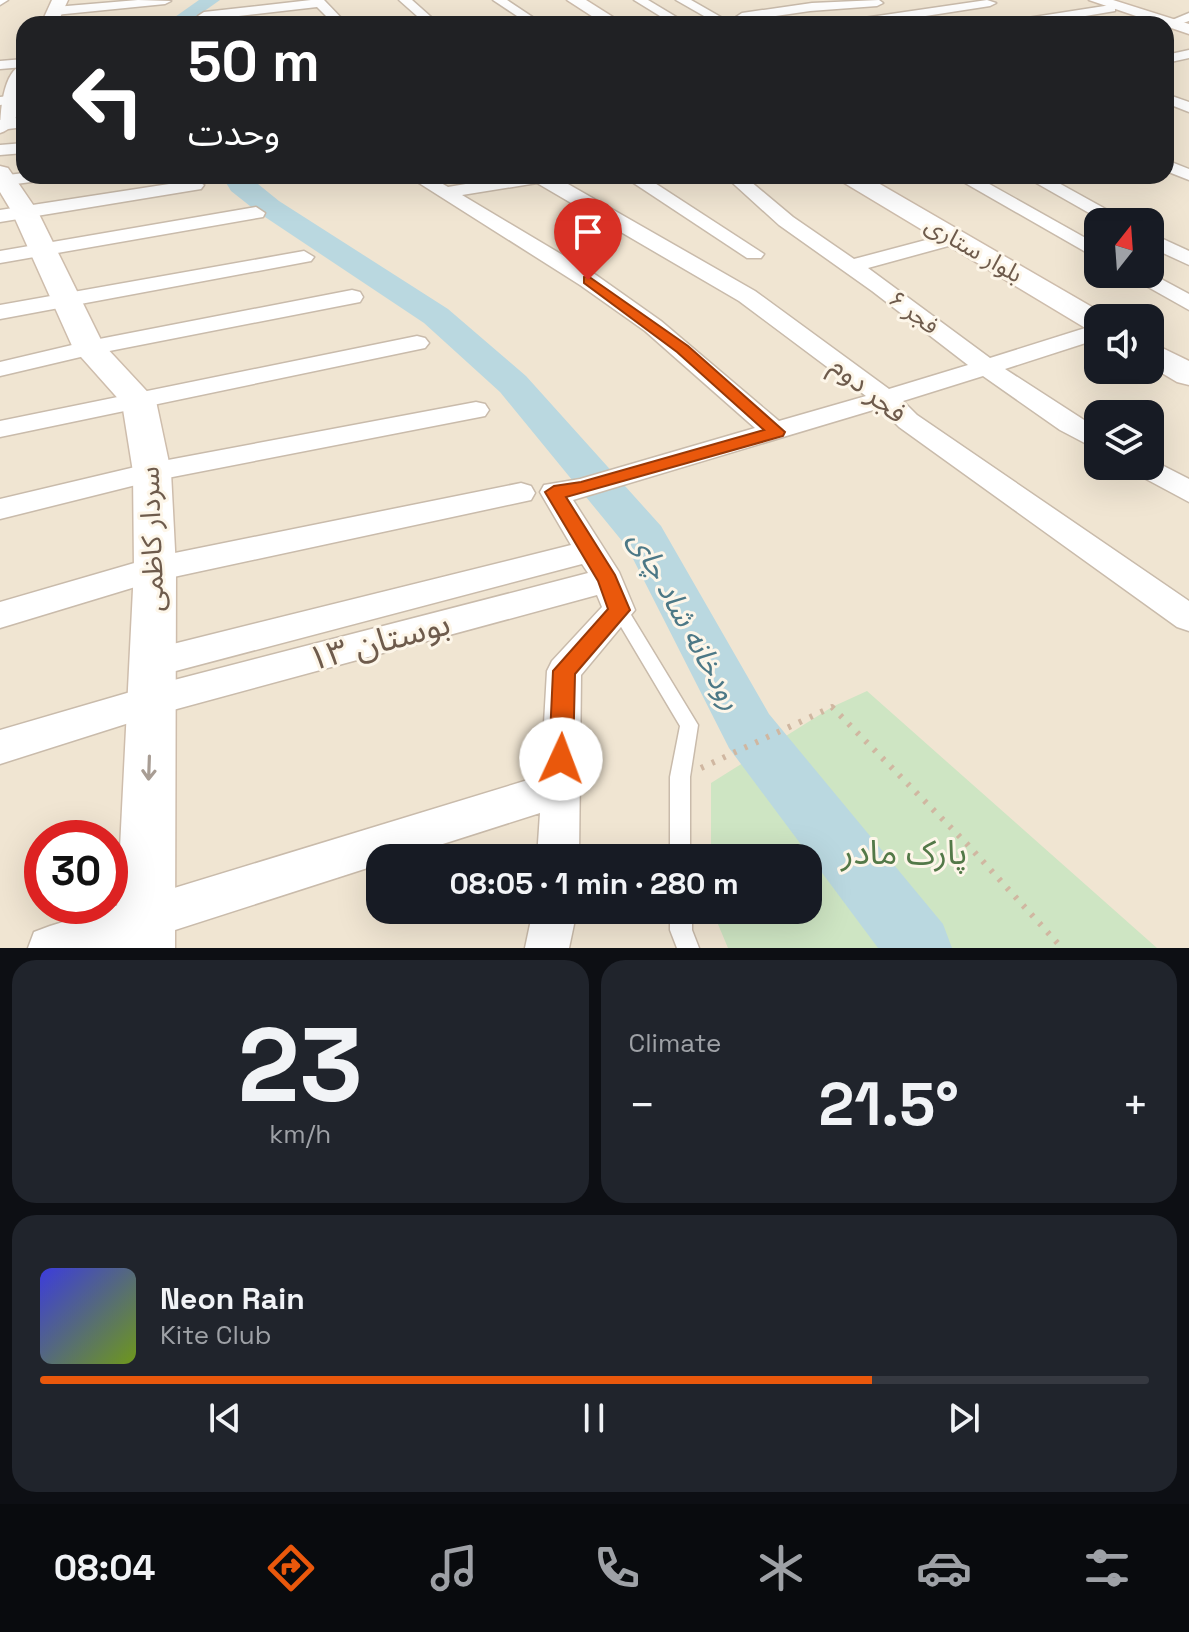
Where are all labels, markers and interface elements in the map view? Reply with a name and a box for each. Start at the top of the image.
text: 50 m [188,26,320,97]
icon: left [56,48,160,152]
text: وحدت [188,110,280,156]
pin [554,198,622,280]
north arrow [1084,208,1164,288]
map controls [1084,208,1164,480]
street label: بلوار ستاری [920,209,1028,289]
icon: arrive [566,210,610,254]
street label: فجر ۶ [883,283,945,341]
button: sound [1084,304,1164,384]
street label: فجر دوم [822,347,915,433]
button: layers [1084,400,1164,480]
street label: سردار کاظمی [130,466,172,612]
water label: رودخانه شاد چای [621,524,751,717]
street label: بوستان ۱۳ [303,601,455,681]
position arrow [519,717,603,801]
one-way arrow [141,754,156,781]
speed limit sign: 30 [24,820,128,924]
park label: پارک مادر [840,831,967,874]
text: 08:05 · 1 min · 280 m [449,864,739,903]
text: 23 [238,999,363,1131]
text: Climate [629,1026,721,1060]
text: 21.5° [819,1066,959,1143]
text: − [629,1077,656,1133]
text: + [1122,1077,1149,1133]
text: km/h [269,1117,331,1151]
text: Neon Rain [160,1279,305,1318]
text: Kite Club [160,1318,272,1352]
icon: previous [203,1396,247,1440]
icon: pause [572,1396,616,1440]
icon: next [942,1396,986,1440]
icon: directions [263,1540,319,1596]
icon: music [426,1540,482,1596]
icon: phone [589,1540,645,1596]
icon: climate [753,1540,809,1596]
icon: car [916,1540,972,1596]
icon: filters [1079,1540,1135,1596]
text: 08:04 [54,1545,156,1591]

